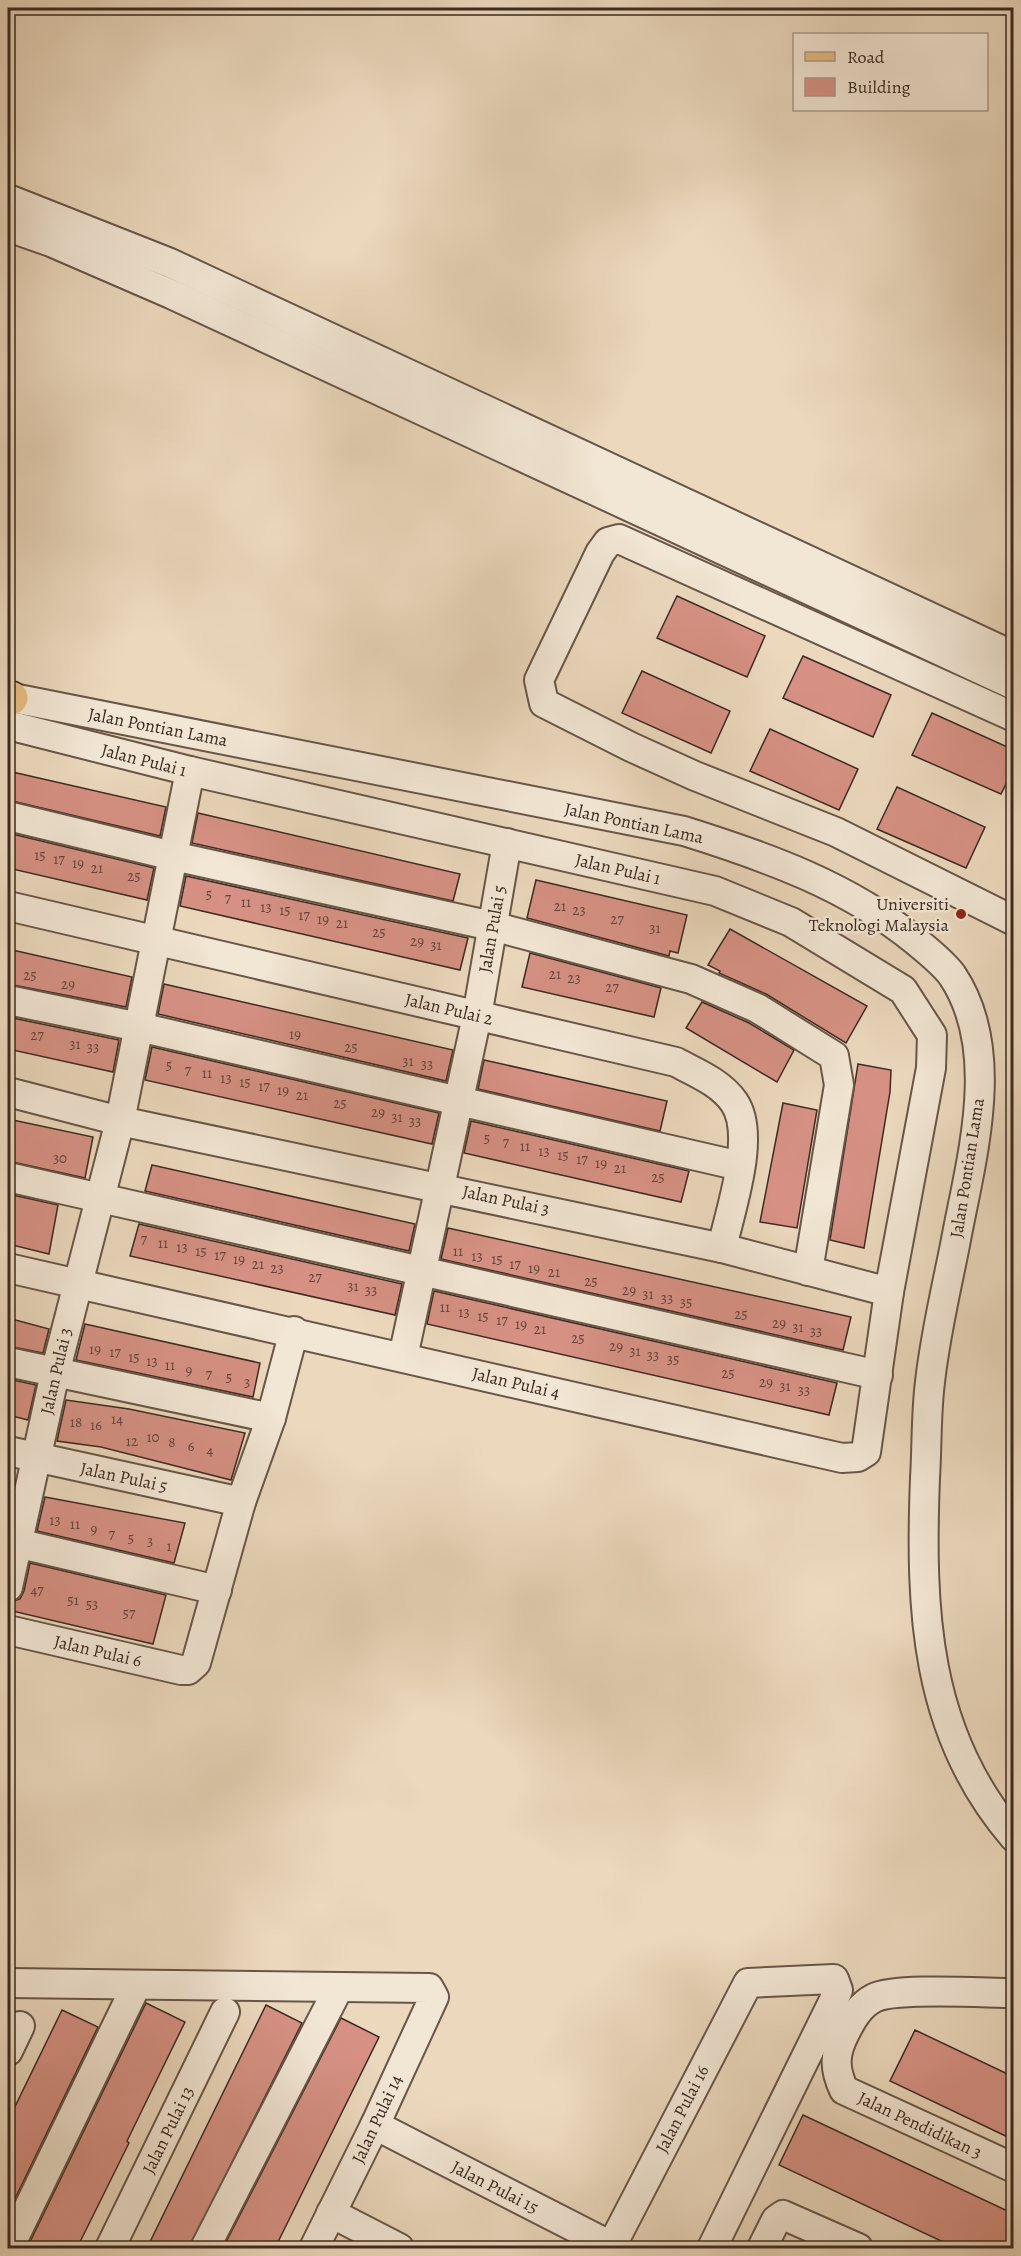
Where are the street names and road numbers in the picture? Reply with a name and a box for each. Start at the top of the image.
street label: Jalan Pontian Lama [86,702,230,752]
street label: Jalan Pulai 1 [99,738,189,782]
street label: Jalan Pontian Lama [562,797,706,850]
street label: Jalan Pulai 1 [573,848,663,890]
street label: Jalan Pulai 5 [472,883,512,975]
street label: Jalan Pulai 2 [403,987,496,1031]
street label: Jalan Pontian Lama [944,1096,990,1240]
street label: Jalan Pulai 3 [460,1179,552,1221]
street label: Jalan Pulai 3 [34,1325,78,1417]
street label: Jalan Pulai 4 [470,1361,562,1405]
street label: Jalan Pulai 5 [78,1456,170,1498]
street label: Jalan Pulai 6 [52,1629,144,1673]
street label: Jalan Pulai 16 [650,2061,714,2157]
street label: Jalan Pulai 14 [346,2071,408,2167]
street label: Jalan Pulai 13 [136,2082,200,2178]
street label: Jalan Pendidikan 3 [854,2086,986,2164]
street label: Jalan Pulai 15 [447,2155,543,2219]

